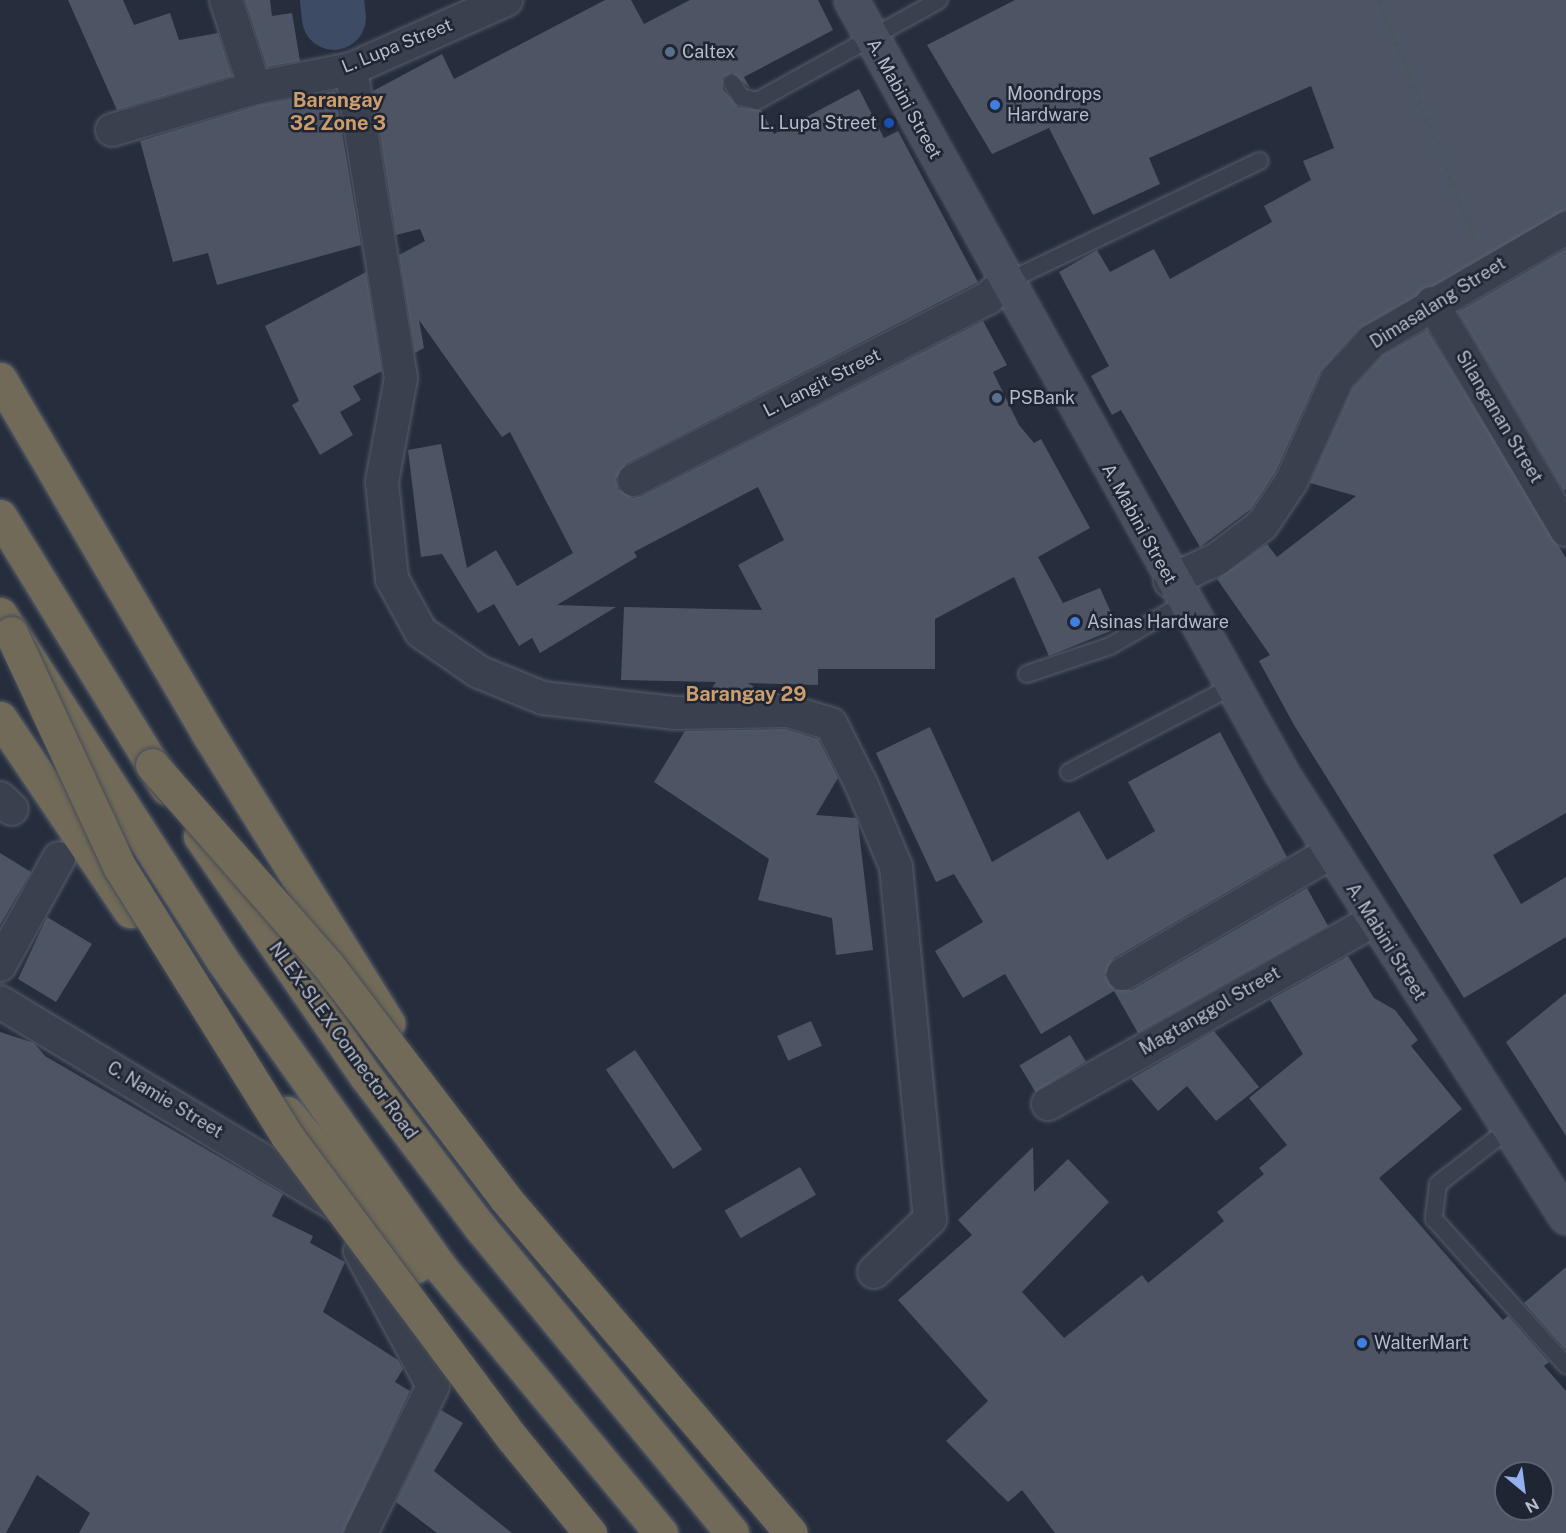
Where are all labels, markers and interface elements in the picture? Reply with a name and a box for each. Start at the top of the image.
street label: L. Lupa Street [339,14,455,78]
street label: A. Mabini Street [862,35,946,163]
place label: Caltex [682,41,735,63]
marker: Caltex [663,45,677,59]
place label: Moondrops Hardware [1007,84,1101,127]
district label: Barangay 32 Zone 3 [290,89,386,136]
marker: Moondrops Hardware [988,98,1002,112]
place label: L. Lupa Street [760,112,877,134]
marker: L. Lupa Street [882,116,896,130]
street label: Dimasalang Street [1366,253,1510,353]
street label: L. Langit Street [760,344,884,422]
street label: Silanganan Street [1451,347,1547,487]
place label: PSBank [1009,387,1075,409]
marker: PSBank [990,391,1004,405]
street label: A. Mabini Street [1097,460,1181,588]
place label: Asinas Hardware [1087,611,1229,633]
marker: Asinas Hardware [1068,615,1082,629]
district label: Barangay 29 [685,682,807,706]
street label: A. Mabini Street [1341,879,1431,1005]
street label: NLEX-SLEX Connector Road [264,938,422,1144]
street label: Magtanggol Street [1136,962,1284,1060]
street label: C. Namie Street [103,1057,227,1143]
place label: WalterMart [1374,1332,1469,1354]
marker: WalterMart [1355,1336,1369,1350]
north arrow [1494,1461,1554,1521]
text: N [1522,1494,1542,1517]

